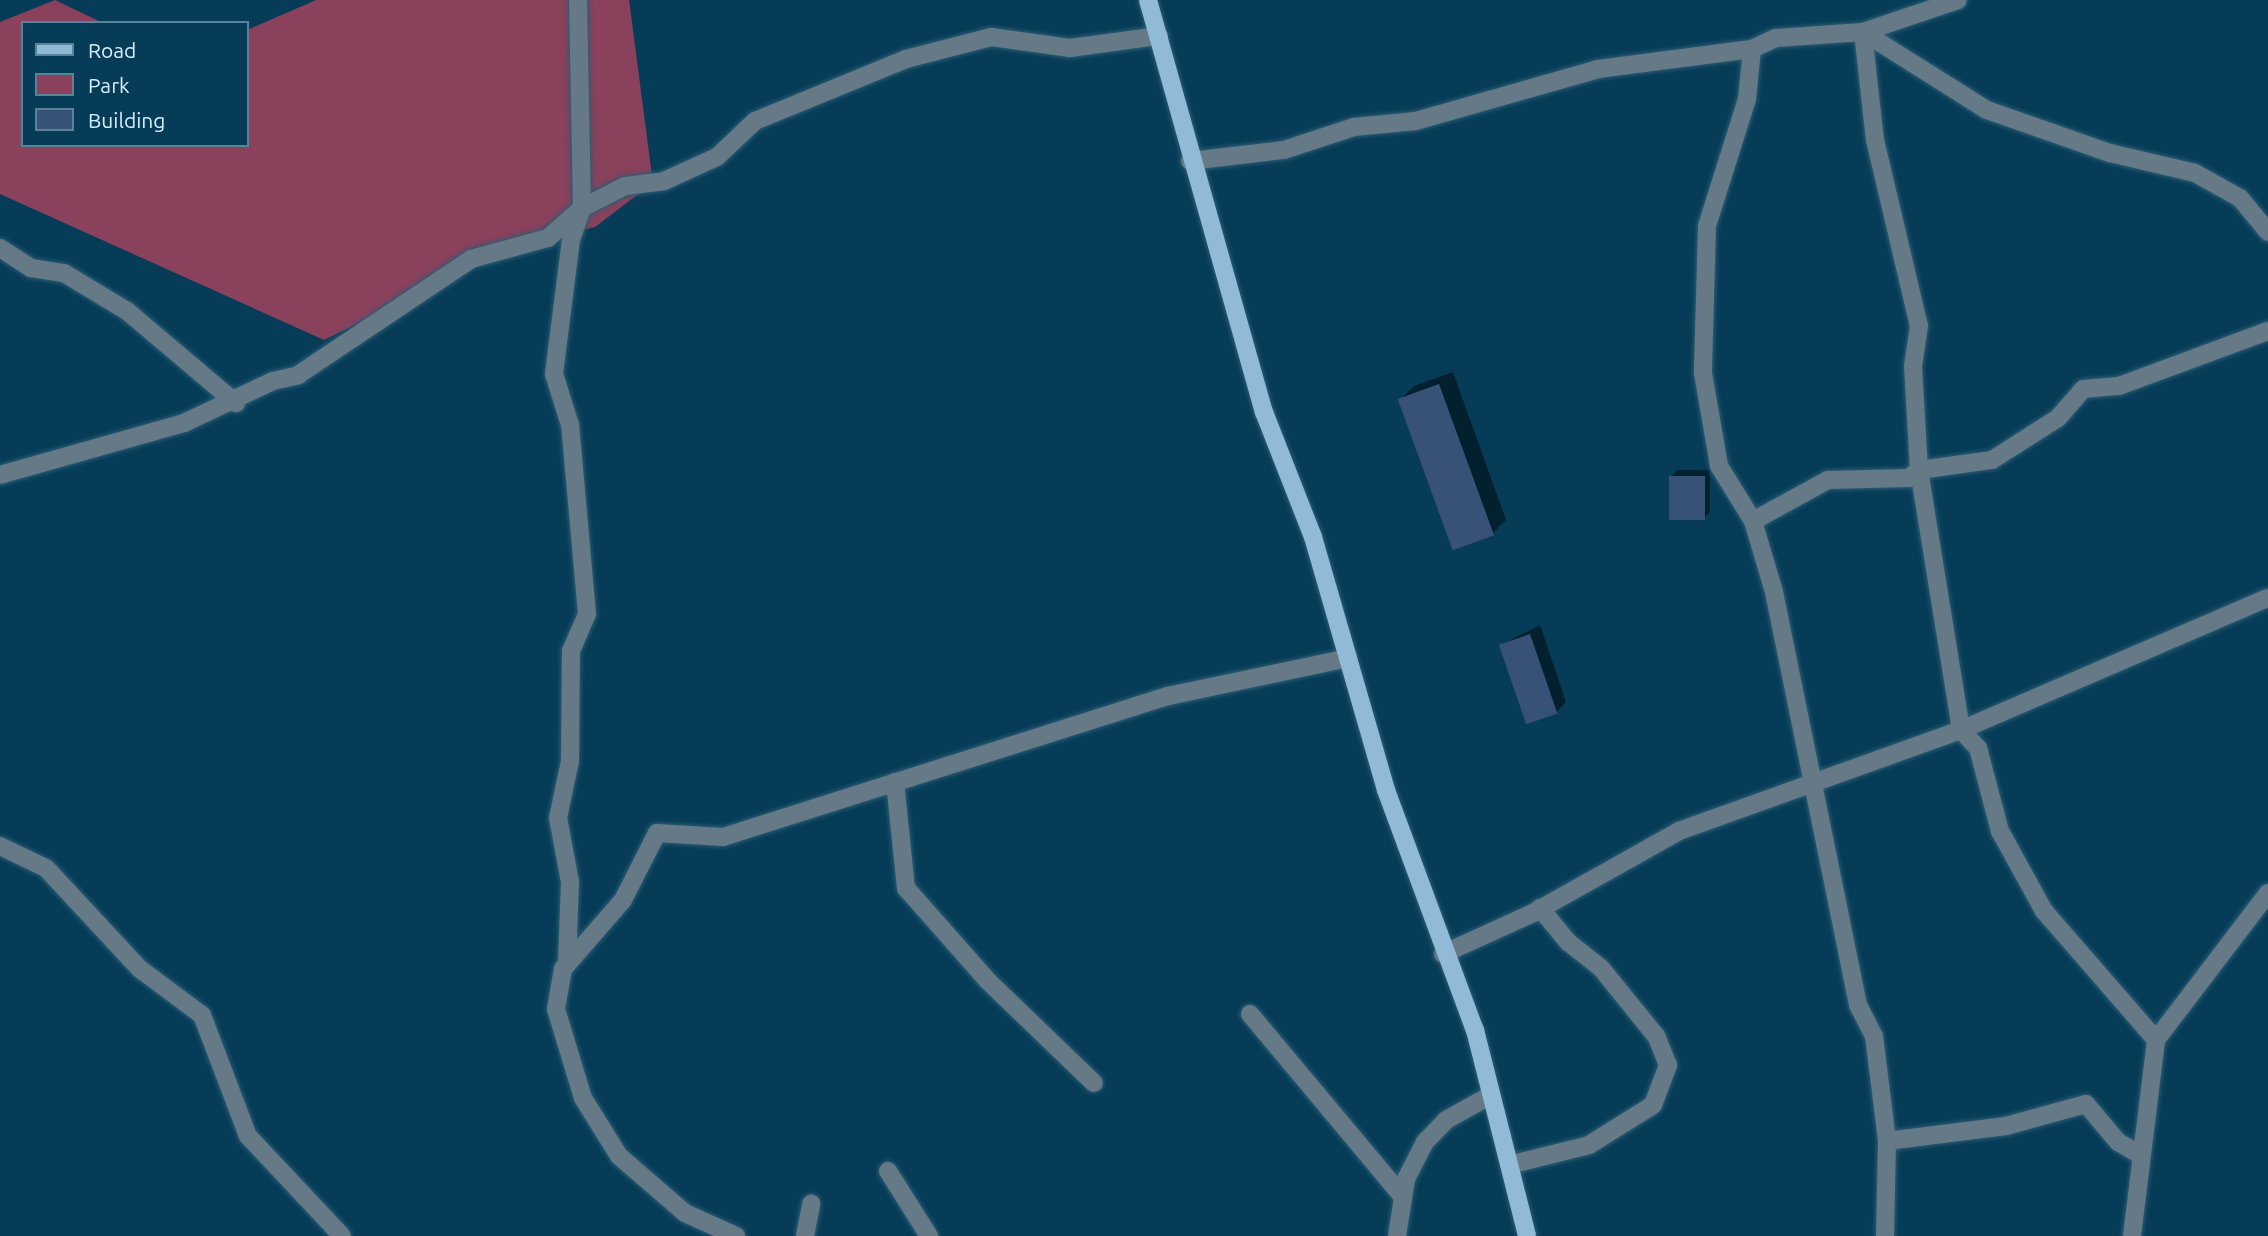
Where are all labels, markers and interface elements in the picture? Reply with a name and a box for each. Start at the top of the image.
legend [21,21,248,147]
text: Road [88,38,136,62]
text: Park [88,73,130,97]
text: Building [88,108,165,132]

